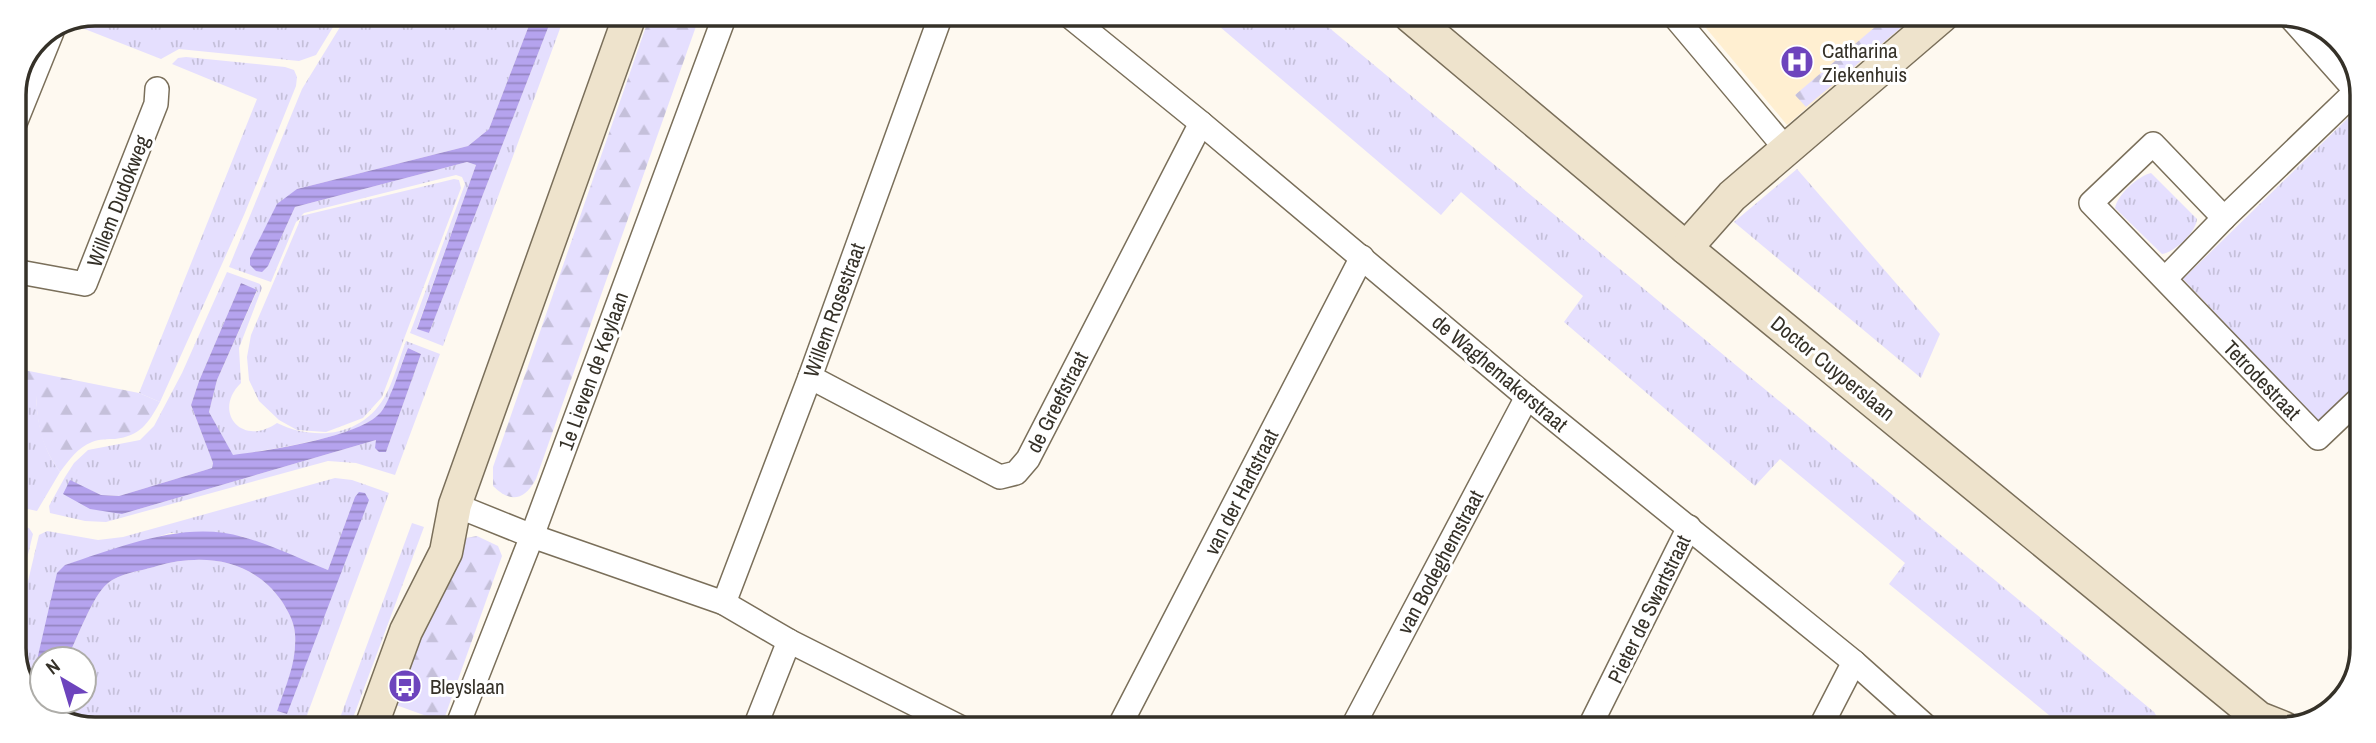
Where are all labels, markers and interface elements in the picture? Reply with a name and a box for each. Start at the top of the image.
place label: Catharina Ziekenhuis [1822,36,1907,89]
hospital icon: Catharina Ziekenhuis [1778,43,1816,81]
street label: Willem Dudokweg [80,131,157,271]
street label: Willem Rosestraat [796,239,872,381]
street label: 1e Lieven de Keylaan [551,288,635,454]
street label: de Waghemakerstraat [1426,308,1574,438]
street label: Doctor Cuyperslaan [1765,309,1901,427]
street label: Tetrodestraat [2217,334,2307,426]
street label: de Greefstraat [1019,346,1095,458]
street label: van der Hartstraat [1197,424,1285,560]
street label: van Bodeghemstraat [1390,485,1490,639]
street label: Pieter de Swartstraat [1601,530,1698,688]
north arrow [28,645,98,715]
text: N [40,653,65,680]
bus stop icon: Bleyslaan [386,667,424,705]
place label: Bleyslaan [430,672,505,701]

